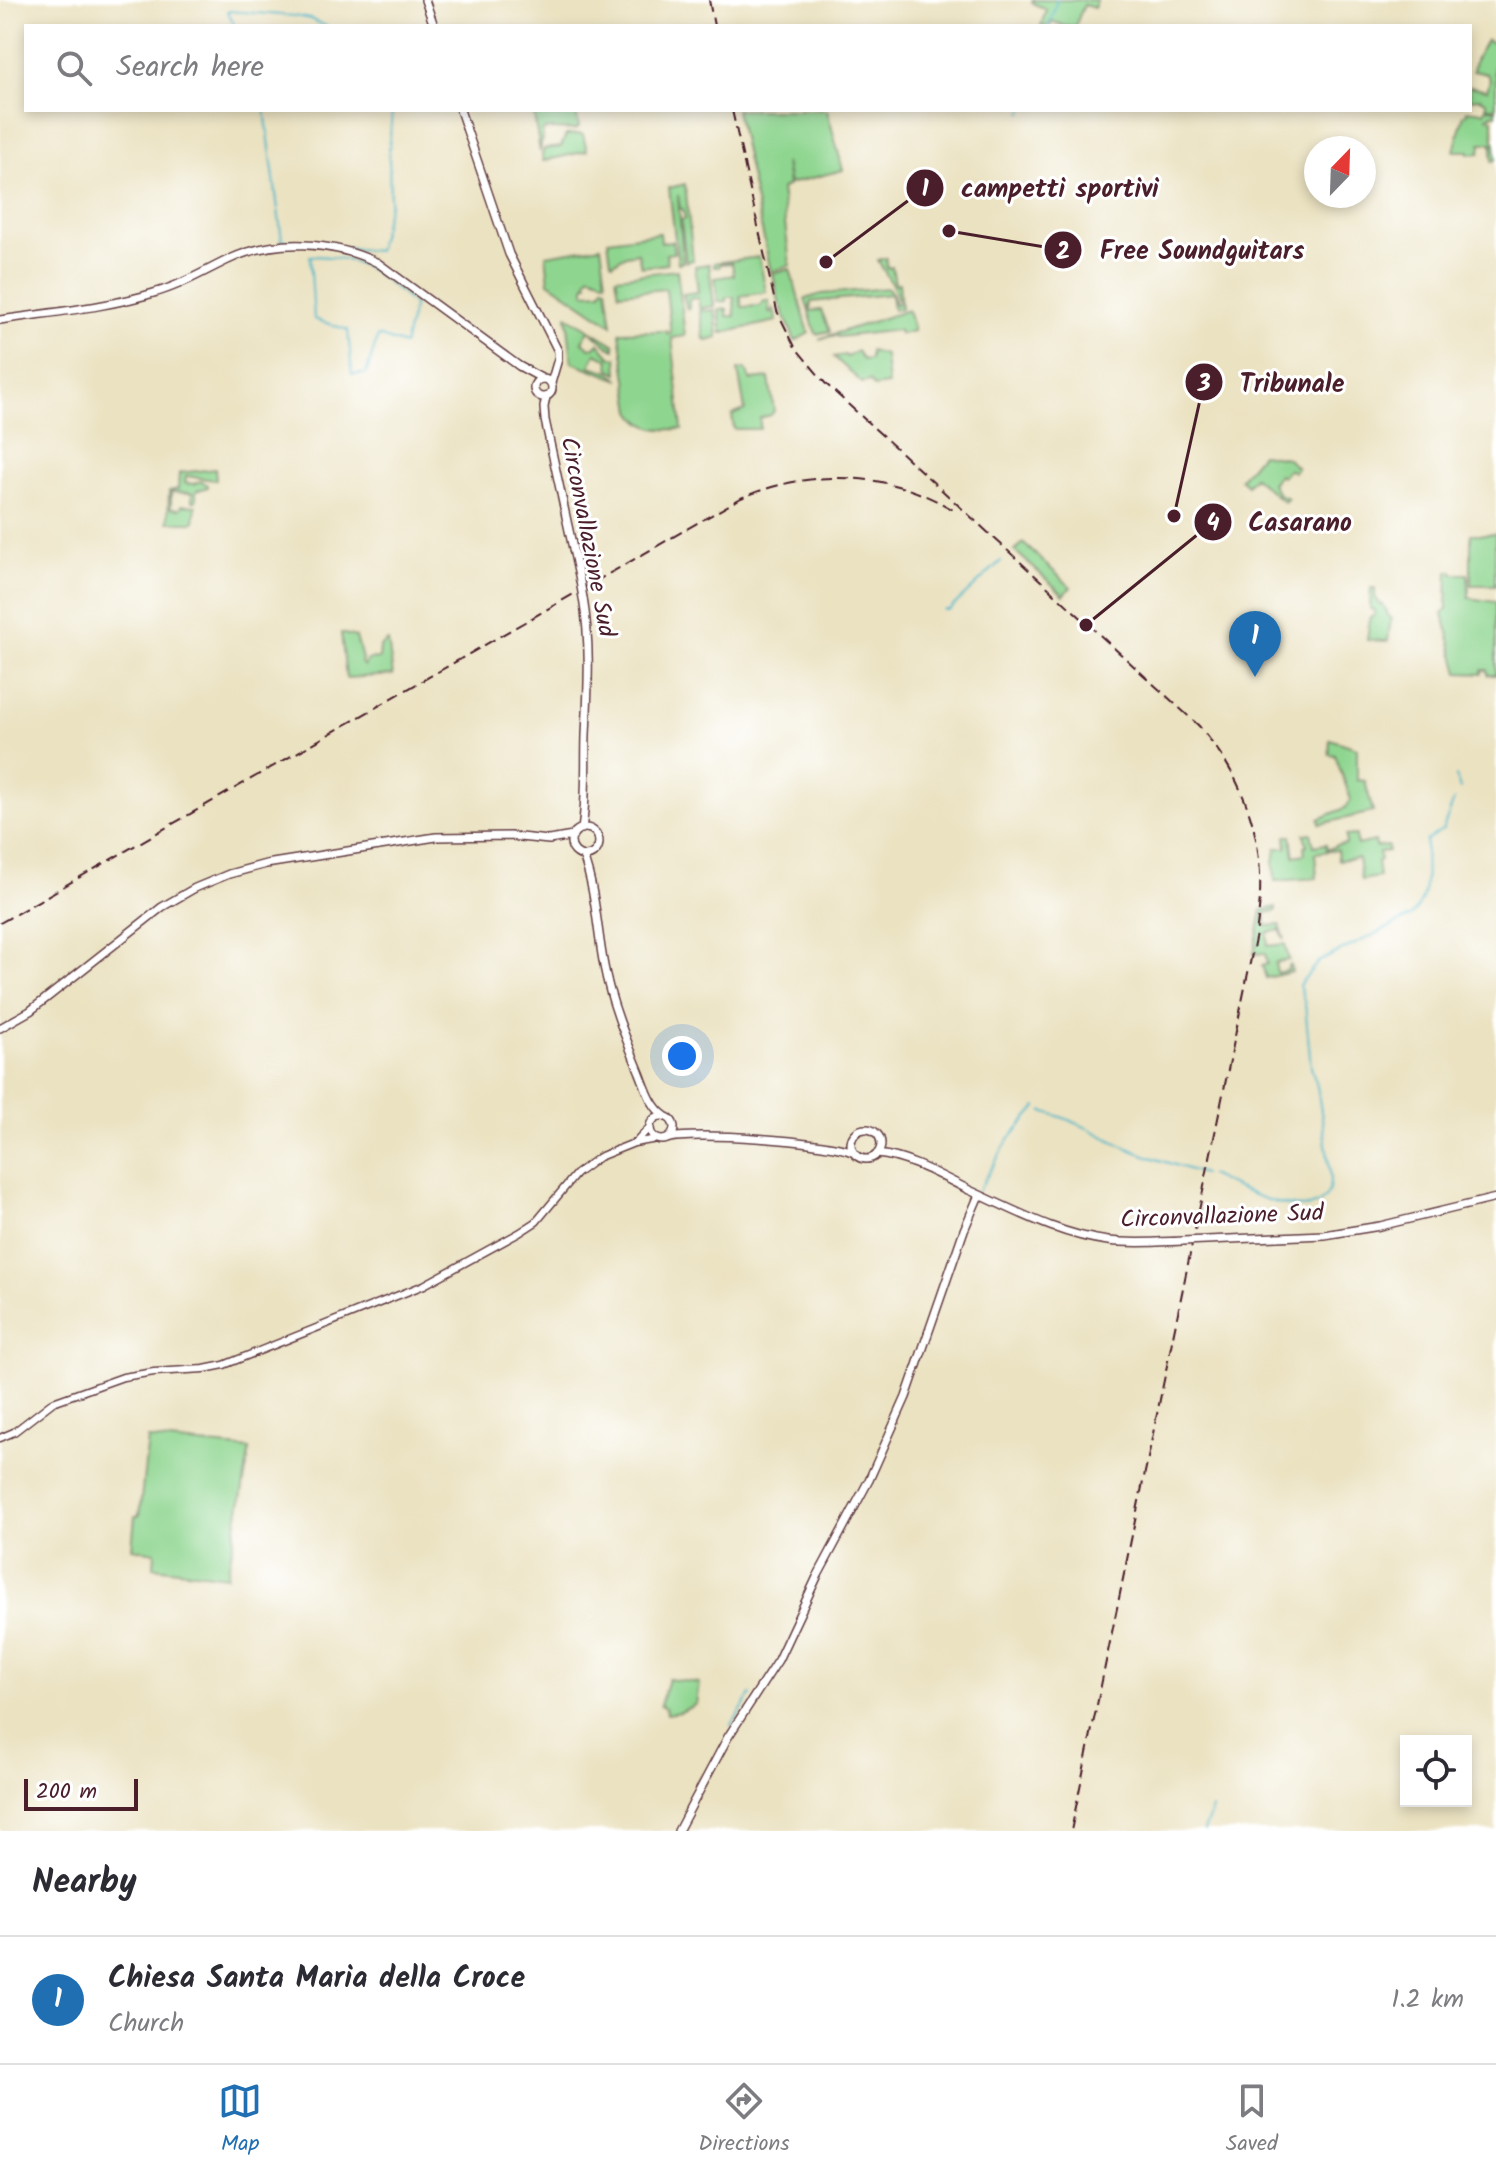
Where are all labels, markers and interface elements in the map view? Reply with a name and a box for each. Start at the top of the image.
search box [24,24,1472,112]
text: Search here [116,44,264,92]
icon: search [52,46,96,90]
north arrow [1304,136,1376,208]
callout: campetti sportivi [905,163,1174,213]
text: campetti sportivi [961,169,1160,211]
text: 1 [921,170,929,209]
callout: Free Soundguitars [1043,225,1320,275]
text: Free Soundguitars [1100,231,1304,273]
text: 2 [1056,233,1070,272]
callout: Tribunale [1184,357,1361,407]
text: Tribunale [1240,364,1345,406]
text: 3 [1196,365,1211,404]
street label: Circonvallazione Sud [548,433,626,642]
callout: Casarano [1193,497,1368,547]
text: Casarano [1248,503,1352,545]
text: 4 [1206,504,1220,543]
pin: 1 [1229,611,1281,677]
your location [662,1036,702,1076]
street label: Circonvallazione Sud [1120,1194,1325,1240]
map controls [1400,1735,1472,1807]
button: locate [1400,1735,1472,1807]
scale bar [24,1775,138,1811]
text: 200 m [36,1775,97,1810]
text: Nearby [32,1856,137,1910]
text: Chiesa Santa Maria della Croce [108,1955,525,2003]
text: 1 [54,1979,62,2021]
text: 1.2 km [1391,1979,1464,2021]
text: Church [108,2003,184,2045]
tab: Map [218,2079,262,2162]
tab: Directions [698,2079,790,2162]
tab: Saved [1226,2079,1278,2162]

